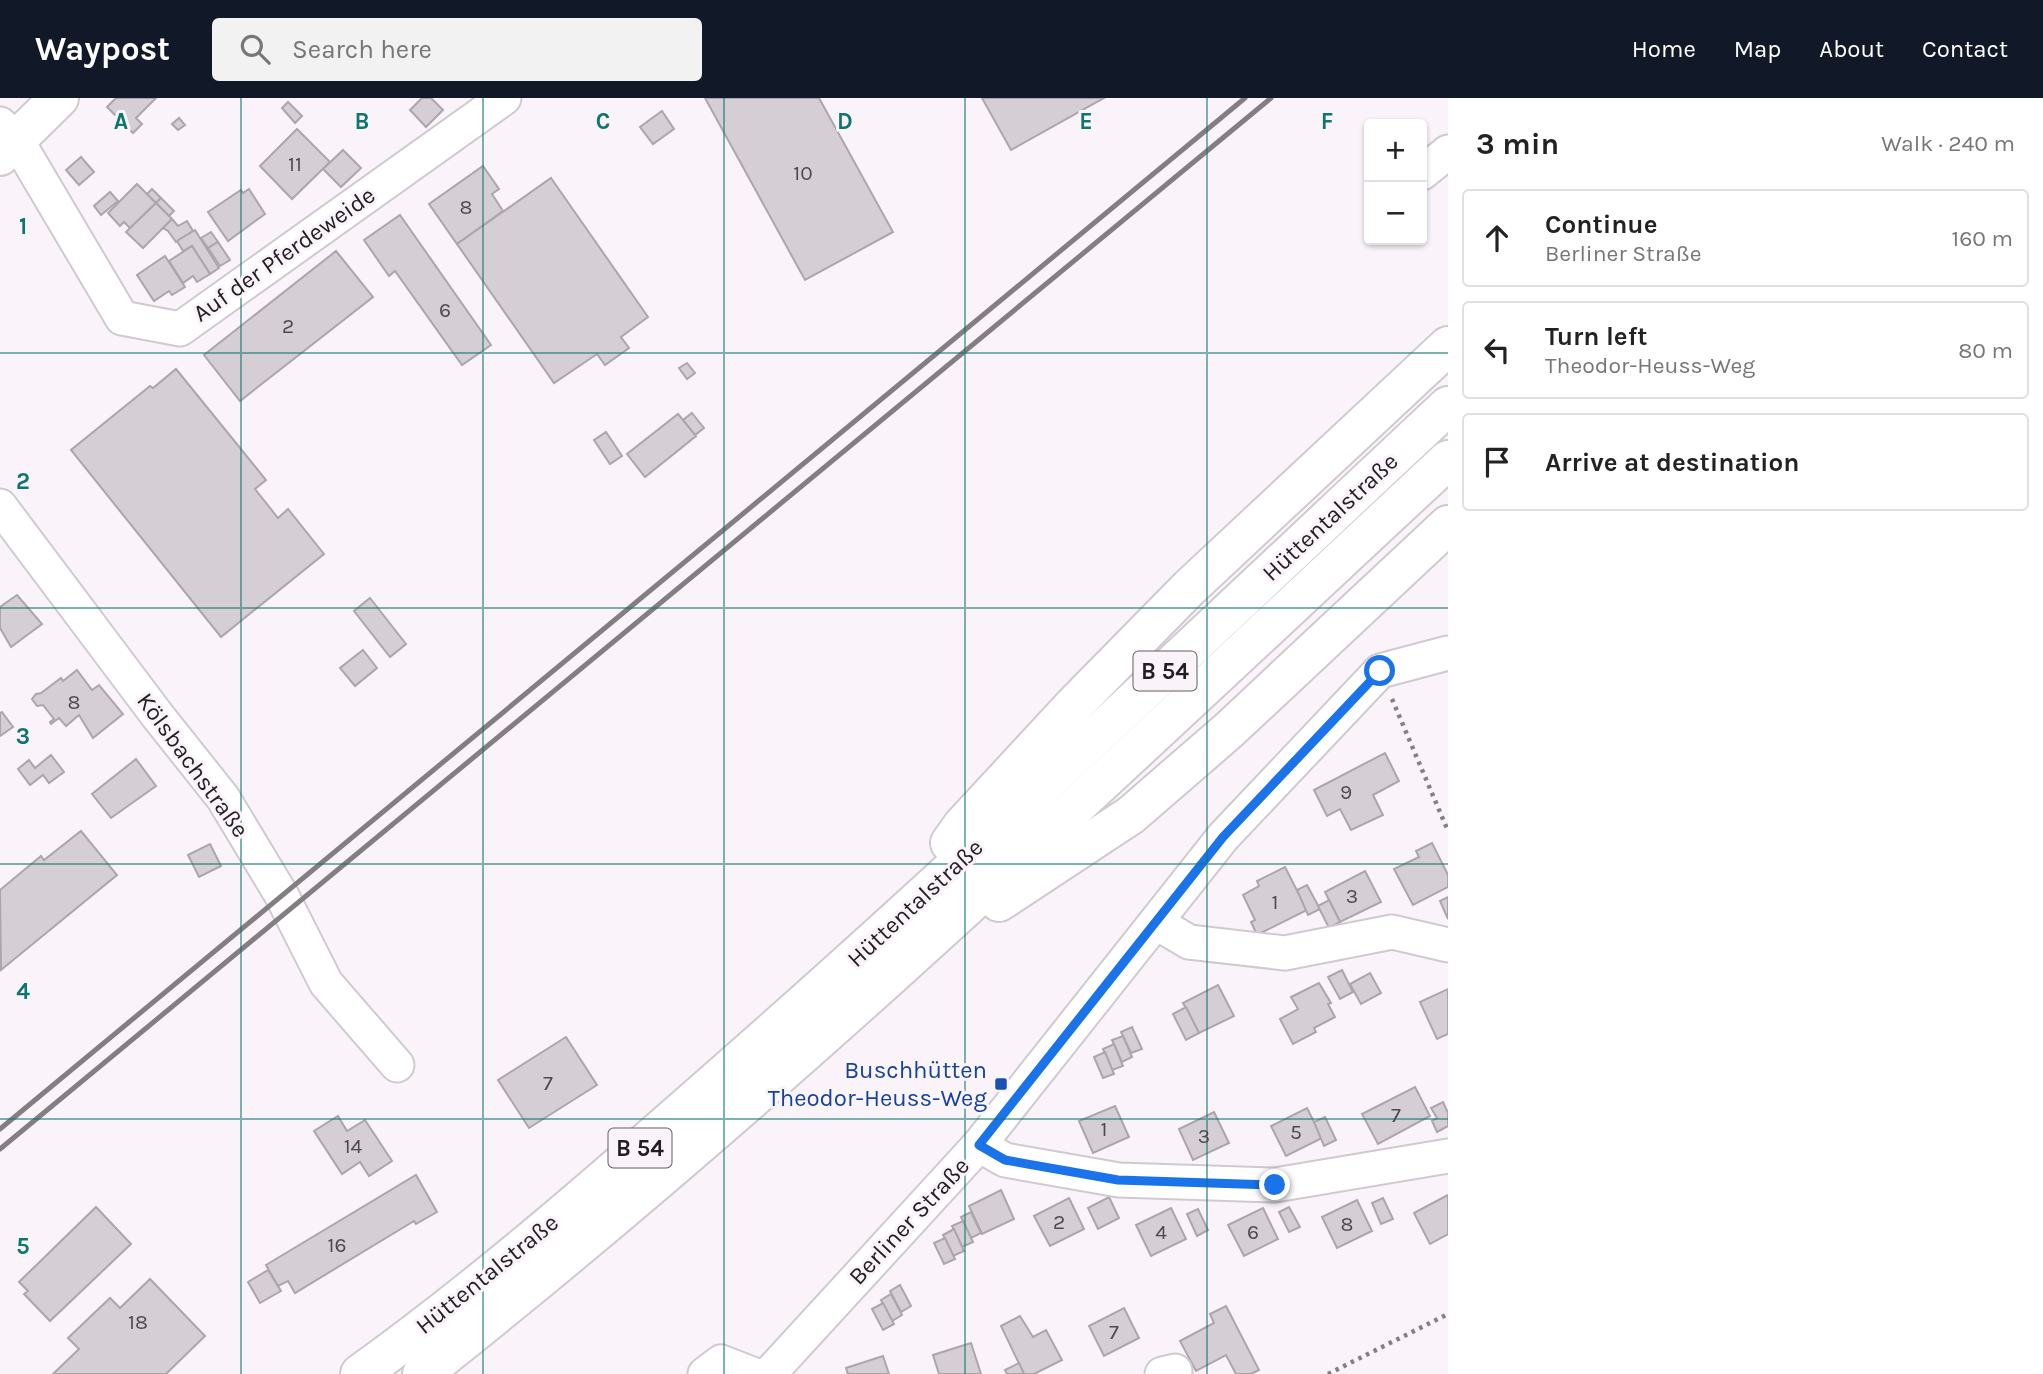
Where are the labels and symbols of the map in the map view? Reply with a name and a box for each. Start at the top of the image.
text: A [114,108,128,135]
text: B [355,108,369,135]
text: C [596,108,610,135]
text: D [837,108,853,135]
text: E [1079,108,1093,135]
text: F [1321,108,1333,135]
house number: 11 [288,152,302,176]
house number: 10 [793,161,813,185]
street label: Auf der Pferdeweide [188,181,380,327]
house number: 8 [460,195,472,219]
text: 1 [19,213,27,240]
house number: 6 [439,298,451,322]
house number: 2 [282,314,294,338]
street label: Hüttentalstraße [1256,447,1404,587]
text: 2 [16,468,30,495]
road number: B 54 [1134,652,1196,691]
route start [1364,655,1395,686]
street label: Kölsbachstraße [131,687,255,843]
house number: 8 [68,690,80,714]
text: 3 [16,723,30,750]
house number: 9 [1340,780,1352,804]
street label: Hüttentalstraße [841,833,989,973]
house number: 3 [1346,884,1358,908]
house number: 1 [1272,890,1278,914]
text: 4 [16,978,30,1005]
place label: Buschhütten Theodor-Heuss-Weg [768,1056,987,1112]
house number: 7 [543,1071,553,1095]
marker: Buschhütten Theodor-Heuss-Weg [993,1076,1009,1092]
house number: 7 [1391,1103,1401,1127]
house number: 1 [1101,1117,1107,1141]
house number: 5 [1290,1120,1302,1144]
house number: 3 [1198,1124,1210,1148]
road number: B 54 [608,1128,672,1168]
house number: 14 [344,1134,363,1158]
street label: Berliner Straße [843,1152,975,1290]
route end [1259,1169,1290,1200]
street label: Hüttentalstraße [410,1208,564,1340]
house number: 2 [1053,1210,1065,1234]
house number: 8 [1341,1212,1353,1236]
house number: 4 [1155,1220,1167,1244]
house number: 6 [1247,1220,1259,1244]
text: 5 [16,1233,30,1260]
house number: 16 [328,1233,346,1257]
house number: 18 [128,1310,148,1334]
house number: 7 [1109,1320,1119,1344]

